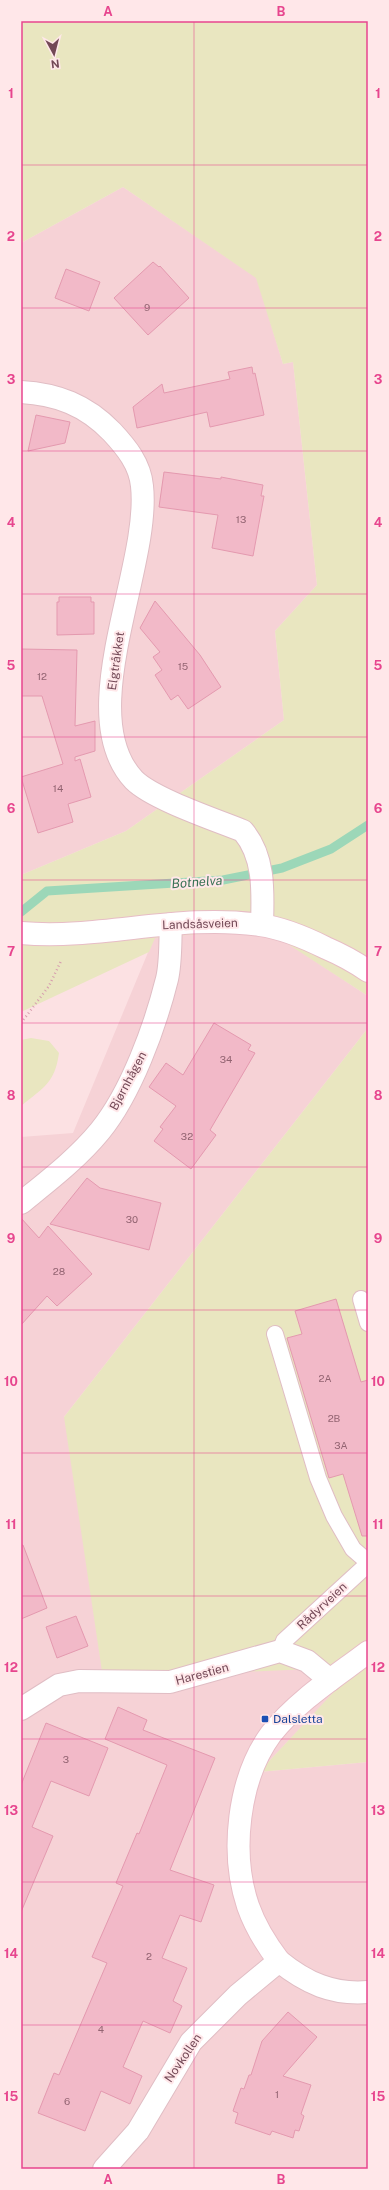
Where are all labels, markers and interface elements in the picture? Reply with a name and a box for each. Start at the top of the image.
text: A [103,4,113,19]
text: B [277,4,286,19]
north arrow [34,34,74,74]
text: N [50,57,60,70]
text: 1 [8,86,14,101]
text: 1 [375,86,381,101]
text: 2 [7,229,15,244]
text: 2 [374,229,382,244]
house number: 9 [144,301,150,313]
text: 3 [7,372,16,387]
text: 3 [374,372,383,387]
house number: 13 [236,513,246,525]
text: 4 [7,515,16,530]
text: 4 [374,515,383,530]
street label: Elgtråkket [105,631,127,691]
text: 5 [7,658,16,673]
text: 5 [374,658,383,673]
house number: 15 [178,660,188,672]
house number: 12 [37,670,47,682]
house number: 14 [53,782,63,794]
text: 6 [7,801,16,816]
text: 6 [374,801,383,816]
water label: Botnelva [171,873,223,891]
street label: Landsåsveien [162,916,238,932]
text: 7 [7,944,15,959]
text: 7 [374,944,382,959]
street label: Bjørnhågen [107,1049,149,1113]
house number: 34 [220,1053,232,1065]
text: 8 [7,1088,16,1103]
text: 8 [374,1088,383,1103]
house number: 32 [181,1130,193,1142]
house number: 30 [126,1213,138,1225]
text: 9 [7,1231,15,1246]
text: 9 [374,1231,382,1246]
house number: 28 [53,1265,65,1277]
house number: 2A [318,1372,332,1384]
text: 10 [4,1374,18,1389]
text: 10 [371,1374,385,1389]
house number: 2B [328,1412,341,1424]
house number: 3A [334,1439,348,1451]
text: 11 [5,1517,17,1532]
text: 11 [372,1517,384,1532]
street label: Rådyrveien [294,1580,350,1632]
text: 12 [4,1660,18,1675]
street label: Harestien [174,1660,230,1688]
text: 12 [371,1660,385,1675]
place label: Dalsletta [273,1712,323,1726]
marker: Dalsletta [260,1714,270,1724]
house number: 3 [63,1753,69,1765]
text: 13 [4,1803,18,1818]
text: 13 [371,1803,385,1818]
text: 14 [4,1946,19,1961]
text: 14 [371,1946,386,1961]
house number: 2 [146,1950,152,1962]
house number: 4 [98,2023,104,2035]
street label: Novkollen [162,2031,204,2085]
house number: 1 [275,2088,279,2100]
text: 15 [4,2089,18,2104]
text: 15 [371,2089,385,2104]
house number: 6 [64,2095,70,2107]
text: A [103,2172,113,2187]
text: B [277,2172,286,2187]

